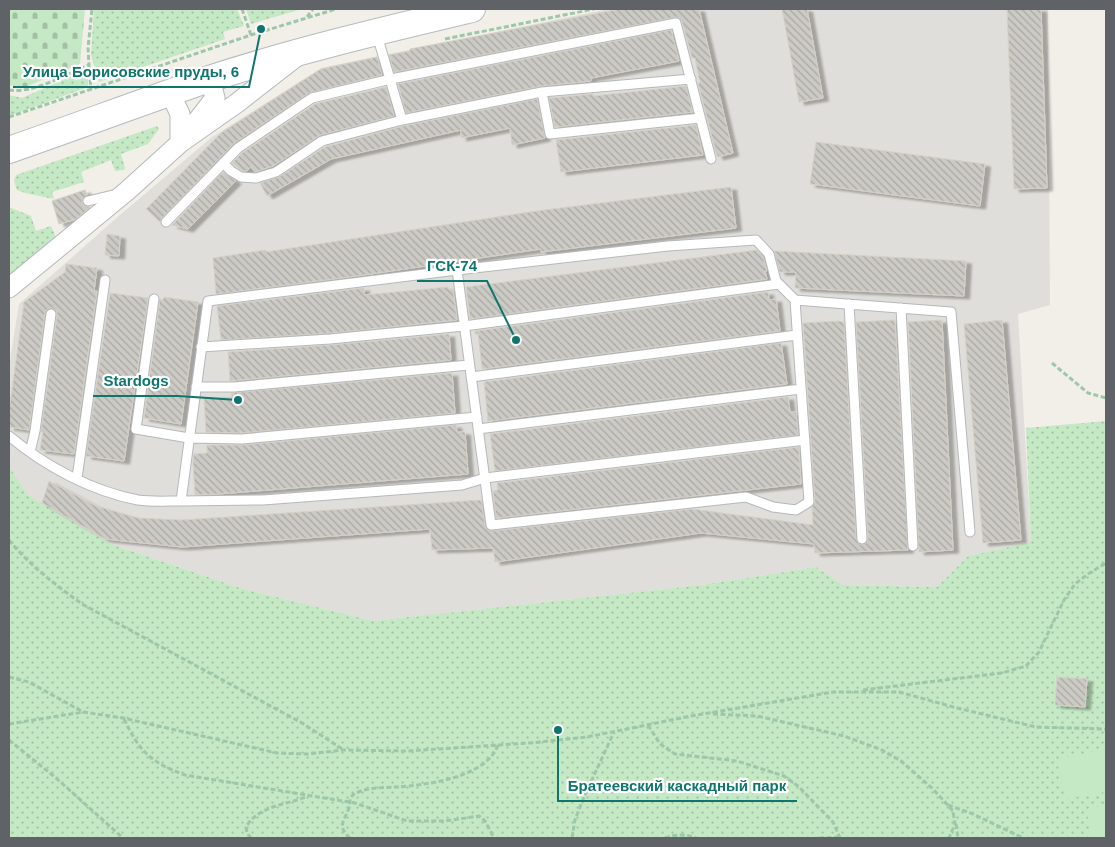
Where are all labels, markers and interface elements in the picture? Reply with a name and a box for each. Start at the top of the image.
callout: Улица Борисовские пруды, 6 [13,57,249,87]
text: Улица Борисовские пруды, 6 [23,63,239,80]
callout: ГСК-74 [417,251,487,281]
text: ГСК-74 [427,257,478,274]
callout: Stardogs [93,366,178,396]
text: Stardogs [103,372,169,389]
callout: Братеевский каскадный парк [558,771,797,801]
text: Братеевский каскадный парк [568,777,787,794]

